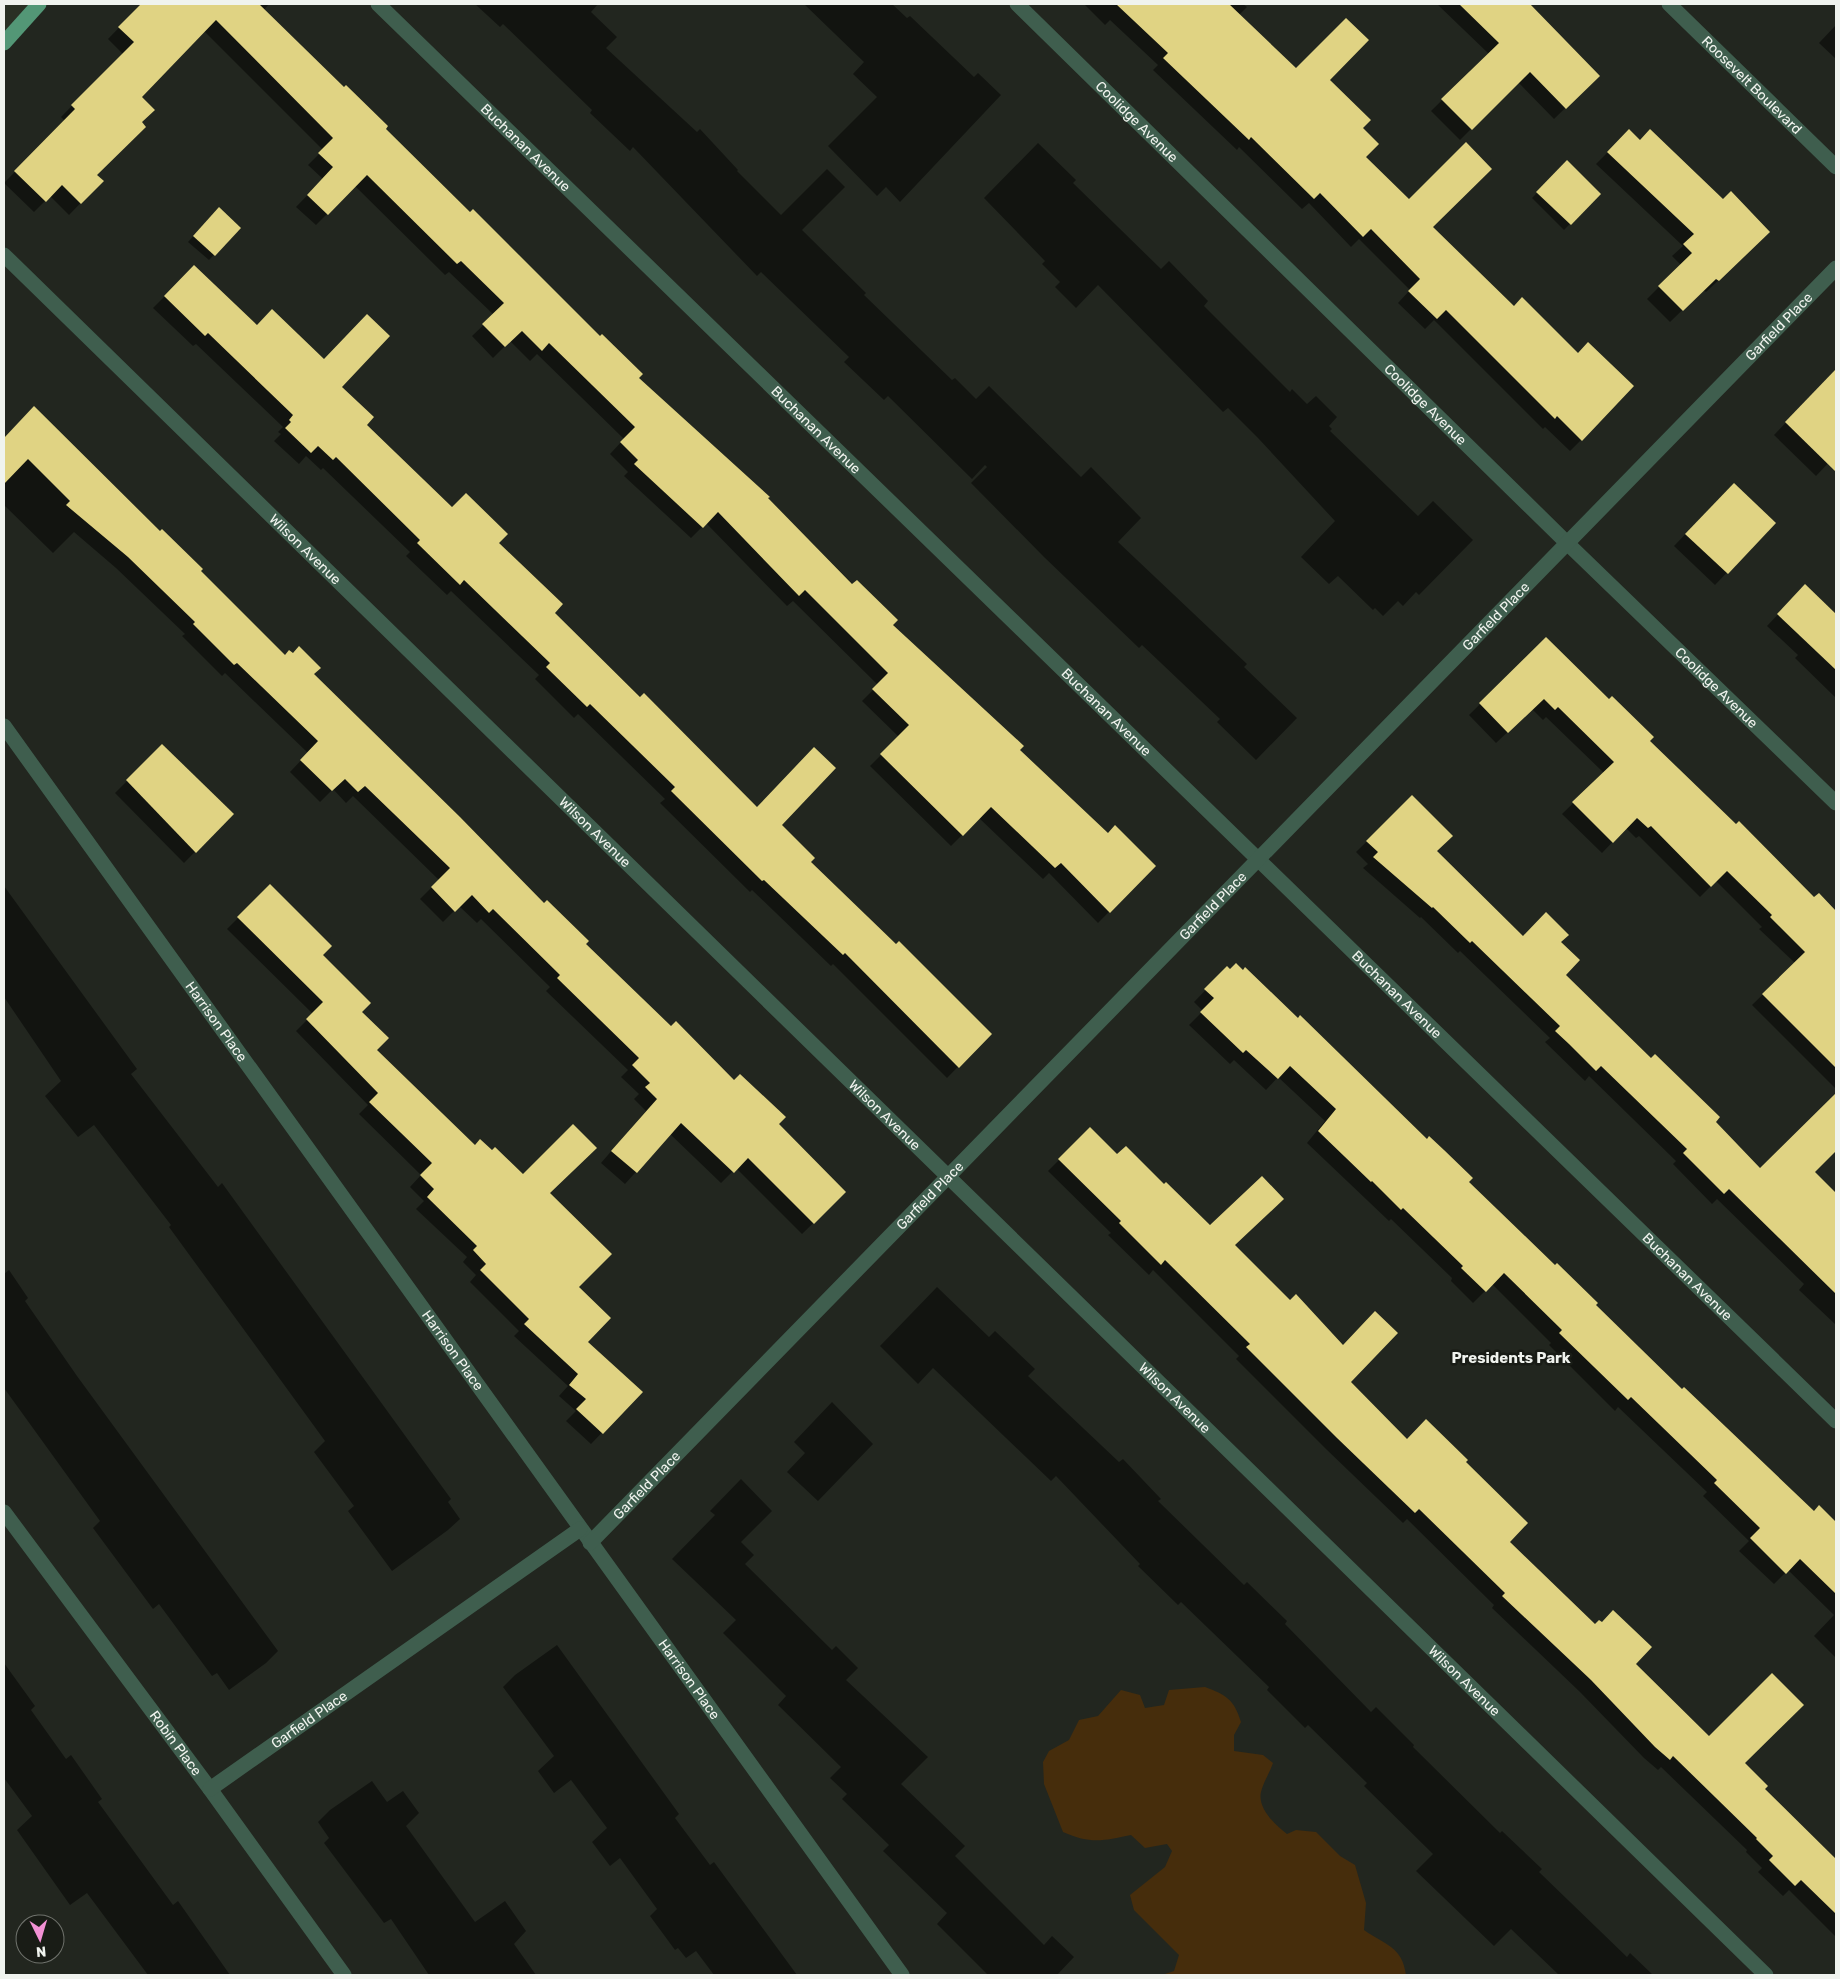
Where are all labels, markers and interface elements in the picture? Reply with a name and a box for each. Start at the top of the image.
street label: Roosevelt Boulevard [1698,32,1806,138]
street label: Coolidge Avenue [1092,77,1182,166]
street label: Buchanan Avenue [477,100,574,195]
street label: Garfield Place [1742,289,1816,364]
street label: Coolidge Avenue [1381,360,1470,449]
street label: Buchanan Avenue [768,382,865,477]
street label: Wilson Avenue [266,510,345,588]
street label: Garfield Place [1459,578,1533,654]
street label: Coolidge Avenue [1671,644,1762,732]
street label: Buchanan Avenue [1058,665,1155,760]
street label: Wilson Avenue [556,793,635,871]
street label: Garfield Place [1176,868,1250,944]
street label: Buchanan Avenue [1349,947,1446,1042]
street label: Harrison Place [182,978,251,1065]
street label: Wilson Avenue [845,1076,924,1154]
street label: Garfield Place [892,1158,967,1233]
street label: Buchanan Avenue [1639,1229,1736,1324]
street label: Harrison Place [418,1307,488,1394]
district label: Presidents Park [1451,1349,1571,1367]
street label: Wilson Avenue [1135,1359,1214,1437]
street label: Garfield Place [609,1447,684,1523]
street label: Harrison Place [655,1636,724,1723]
street label: Wilson Avenue [1425,1642,1504,1720]
street label: Garfield Place [268,1687,350,1752]
street label: Robin Place [146,1707,206,1779]
north arrow [15,1914,65,1964]
text: N [35,1943,47,1960]

